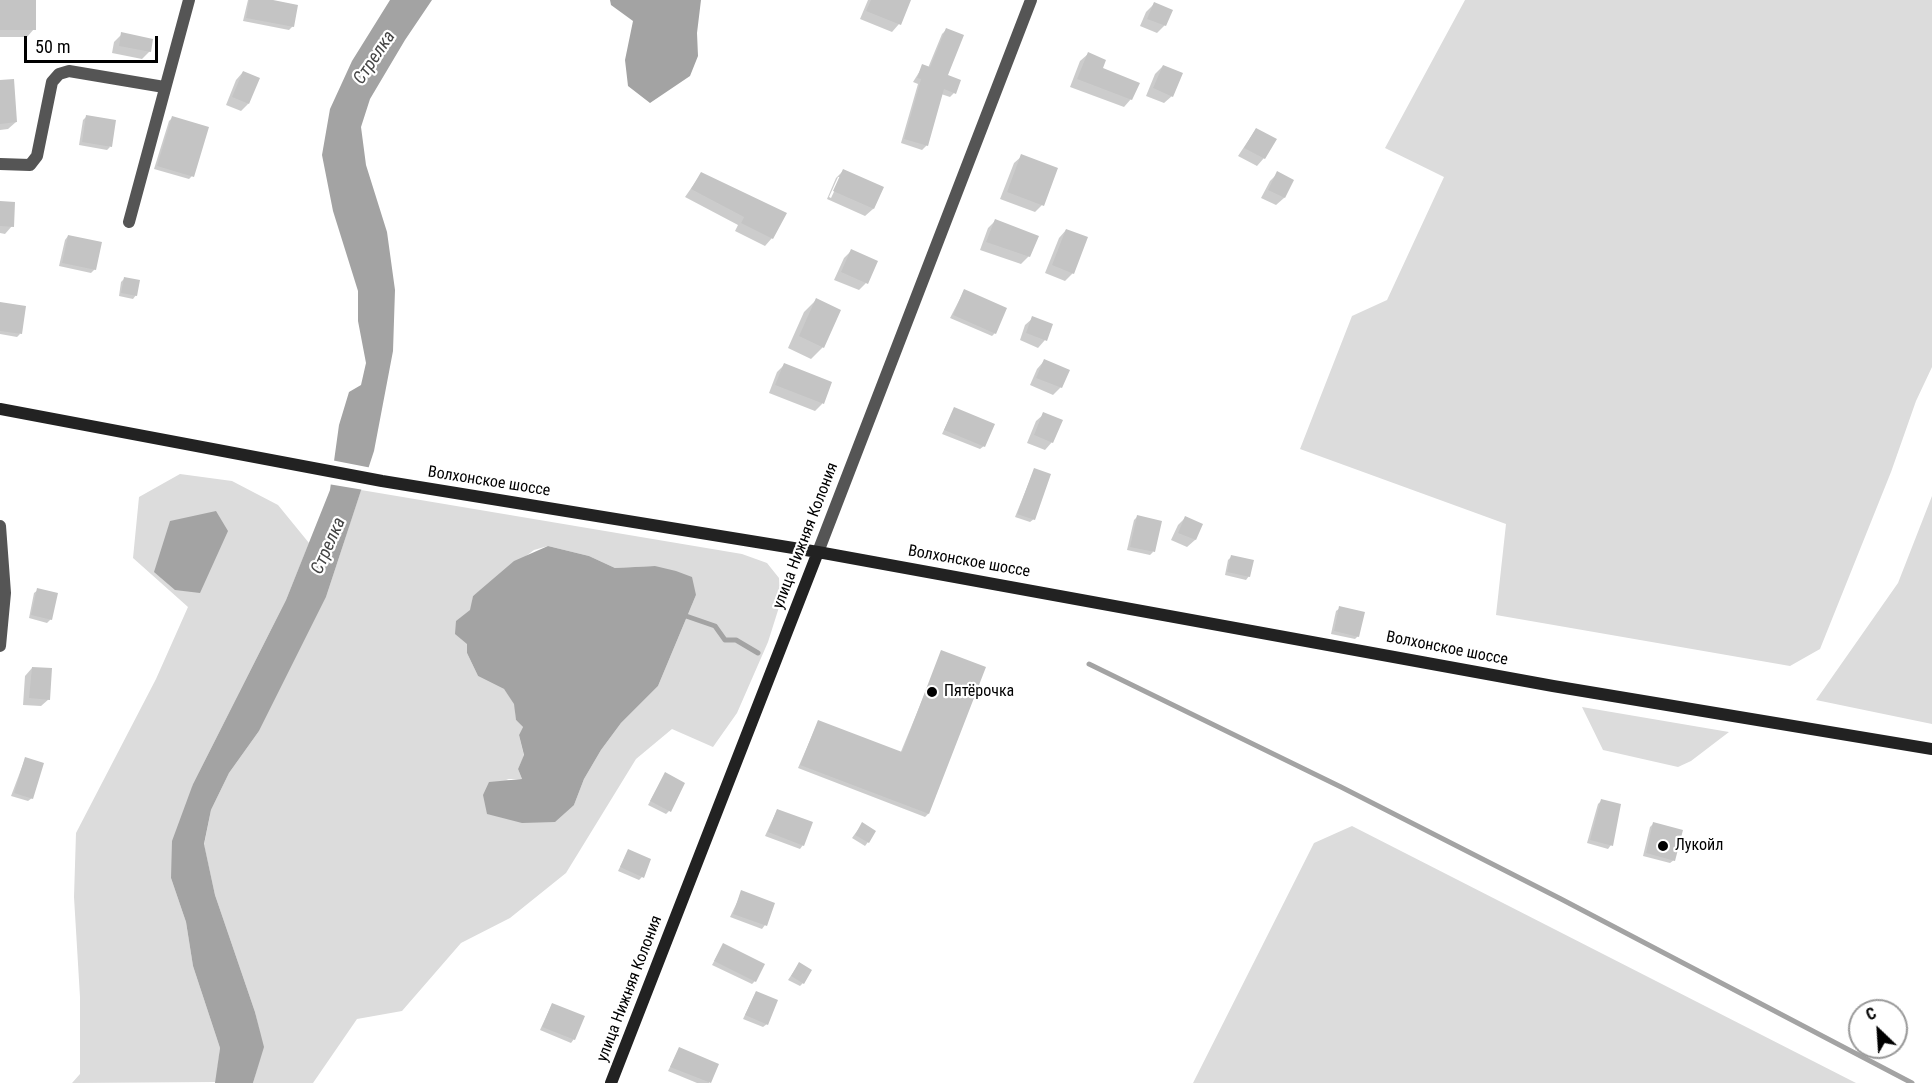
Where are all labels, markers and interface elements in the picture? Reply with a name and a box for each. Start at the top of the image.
scale bar [27,24,160,62]
water label: Стрелка [349,27,401,89]
text: 50 m [35,36,70,57]
street label: улица Нижняя Колония [769,460,843,612]
street label: Волхонское шоссе [426,463,552,501]
water label: Стрелка [307,514,351,578]
street label: Волхонское шоссе [907,542,1031,582]
street label: Волхонское шоссе [1385,628,1509,670]
place label: Пятёрочка [944,682,1014,702]
marker: Пятёрочка [925,685,939,699]
place label: Лукойл [1675,836,1723,856]
marker: Лукойл [1656,839,1670,853]
street label: улица Нижняя Колония [593,913,667,1065]
north arrow [1848,999,1908,1059]
text: С [1863,1004,1879,1025]

